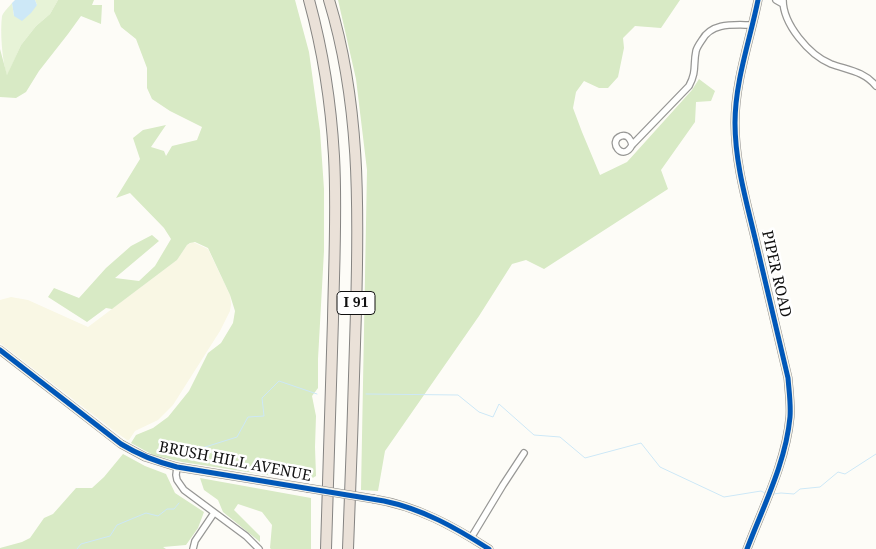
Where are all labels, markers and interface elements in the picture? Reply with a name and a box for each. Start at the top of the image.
street label: PIPER ROAD [757,229,795,319]
road number: I 91 [337,292,375,314]
street label: BRUSH HILL AVENUE [157,438,313,486]

